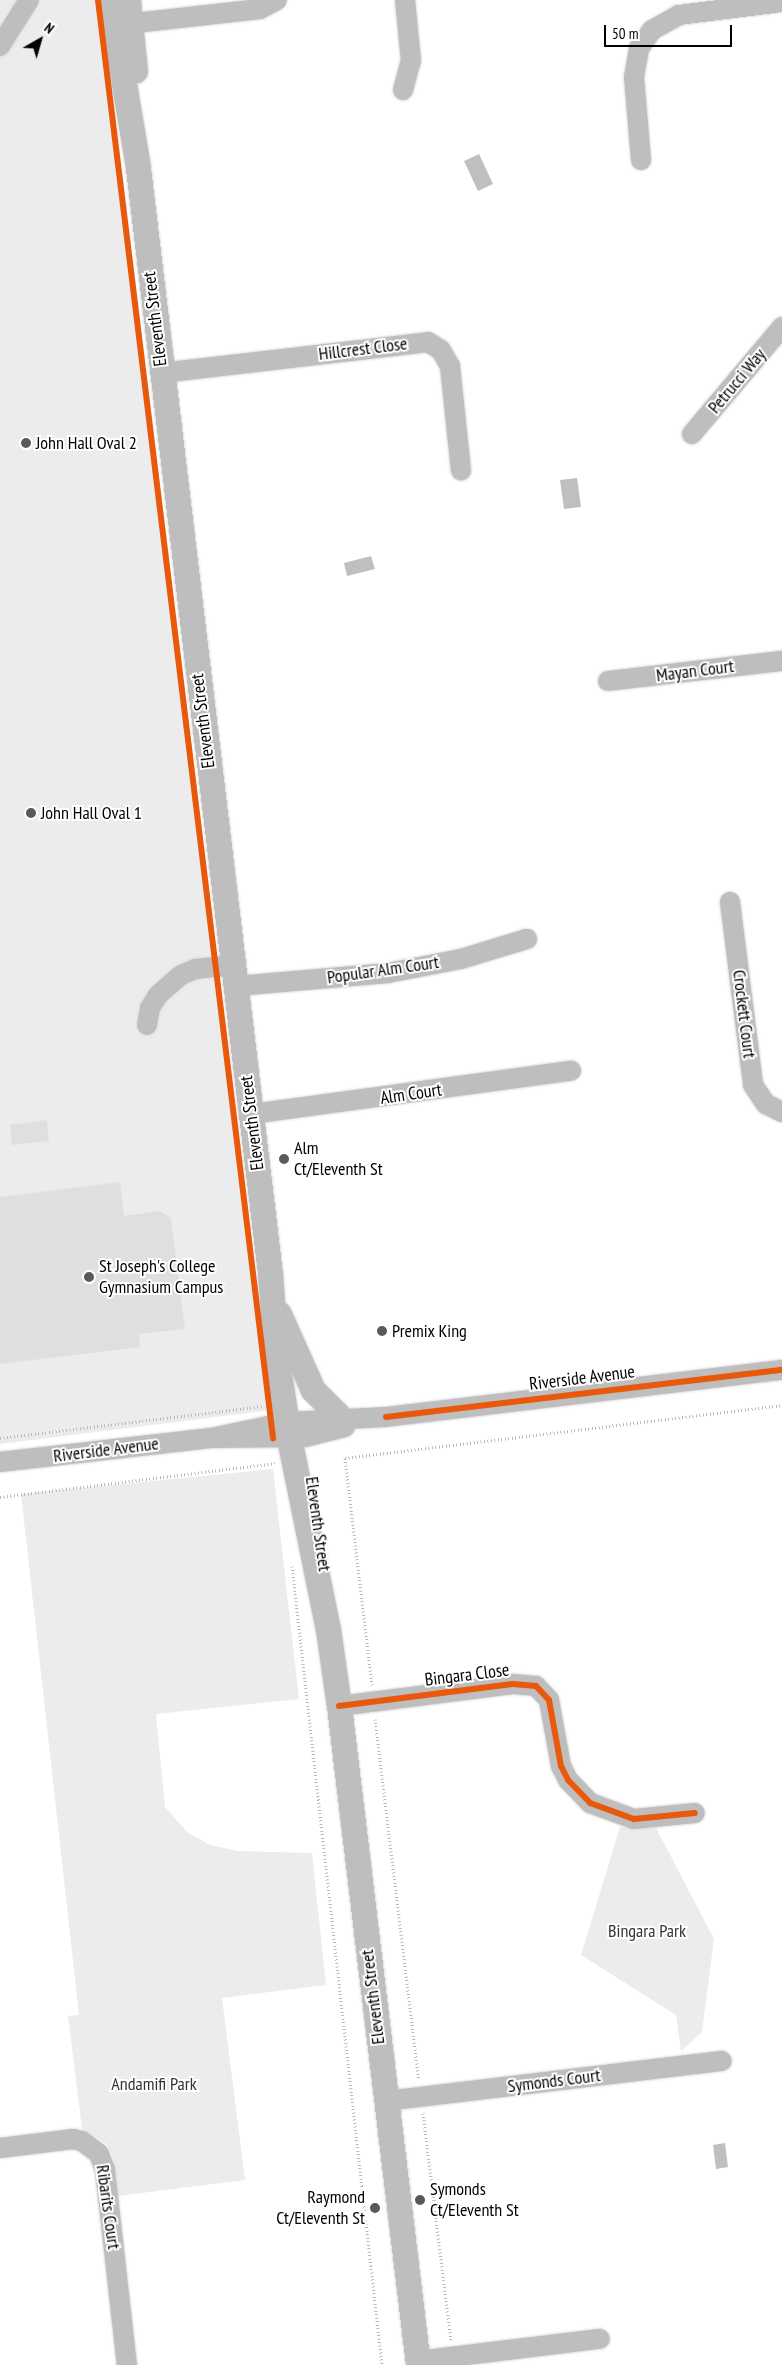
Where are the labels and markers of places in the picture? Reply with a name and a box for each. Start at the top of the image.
place label: John Hall Oval 2 [36,432,137,454]
marker: John Hall Oval 2 [20,437,32,449]
place label: John Hall Oval 1 [41,802,142,824]
marker: John Hall Oval 1 [25,807,37,819]
place label: Alm Ct/Eleventh St [294,1138,383,1180]
marker: Alm Ct/Eleventh St [278,1153,290,1165]
place label: St Joseph's College Gymnasium Campus [99,1256,223,1298]
marker: St Joseph's College Gymnasium Campus [83,1271,95,1283]
place label: Premix King [392,1320,467,1342]
marker: Premix King [376,1325,388,1337]
place label: Symonds Ct/Eleventh St [430,2179,519,2222]
place label: Raymond Ct/Eleventh St [276,2187,365,2230]
marker: Symonds Ct/Eleventh St [414,2194,426,2206]
marker: Raymond Ct/Eleventh St [369,2202,381,2214]

